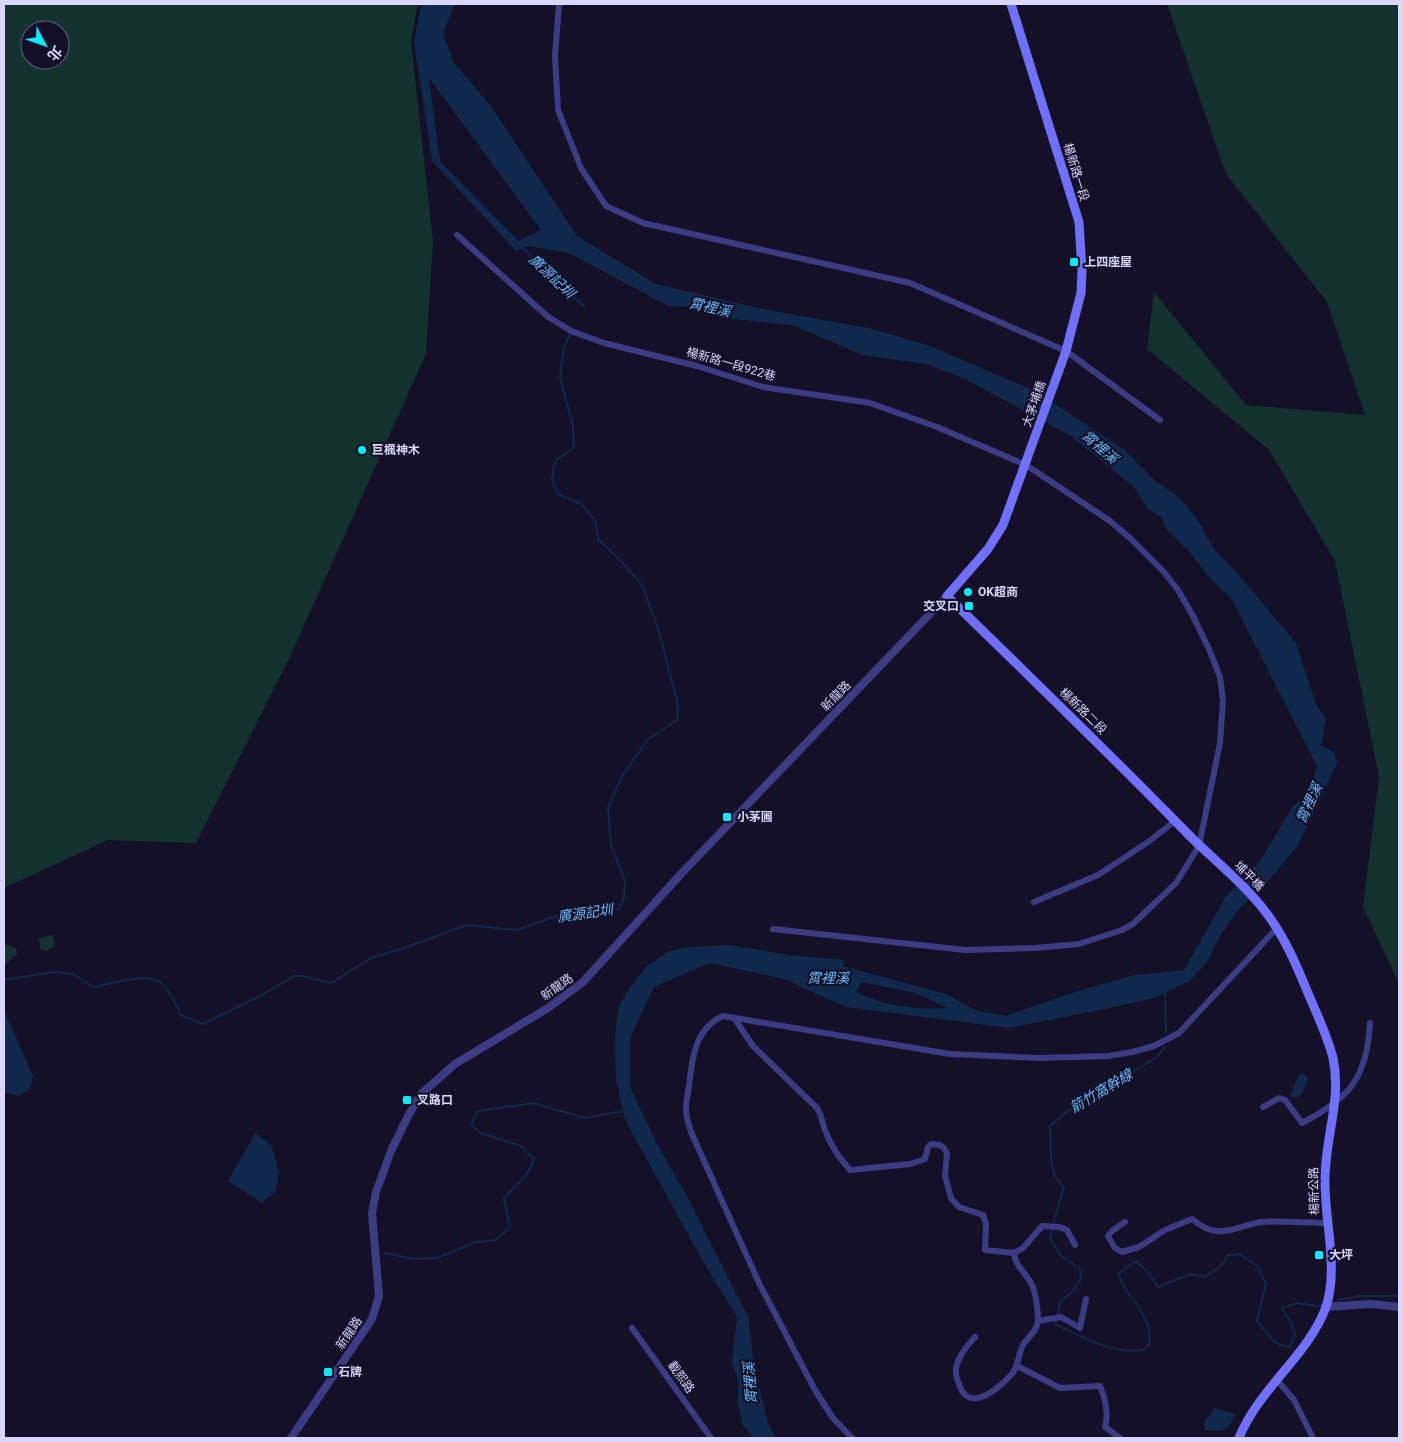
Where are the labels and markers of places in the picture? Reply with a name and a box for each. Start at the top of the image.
place label: 上四座屋 [1084,255,1132,269]
marker: 上四座屋 [1068,256,1080,268]
place label: 巨楓神木 [372,443,420,457]
marker: 巨楓神木 [356,444,368,456]
place label: OK超商 [978,585,1018,599]
marker: OK超商 [962,586,974,598]
place label: 交叉口 [923,599,959,613]
marker: 交叉口 [963,600,975,612]
place label: 小茅圃 [737,810,773,824]
marker: 小茅圃 [721,811,733,823]
place label: 叉路口 [417,1093,453,1107]
marker: 叉路口 [401,1094,413,1106]
place label: 大坪 [1329,1248,1353,1262]
marker: 大坪 [1313,1249,1325,1261]
place label: 石牌 [338,1365,362,1379]
marker: 石牌 [322,1366,334,1378]

